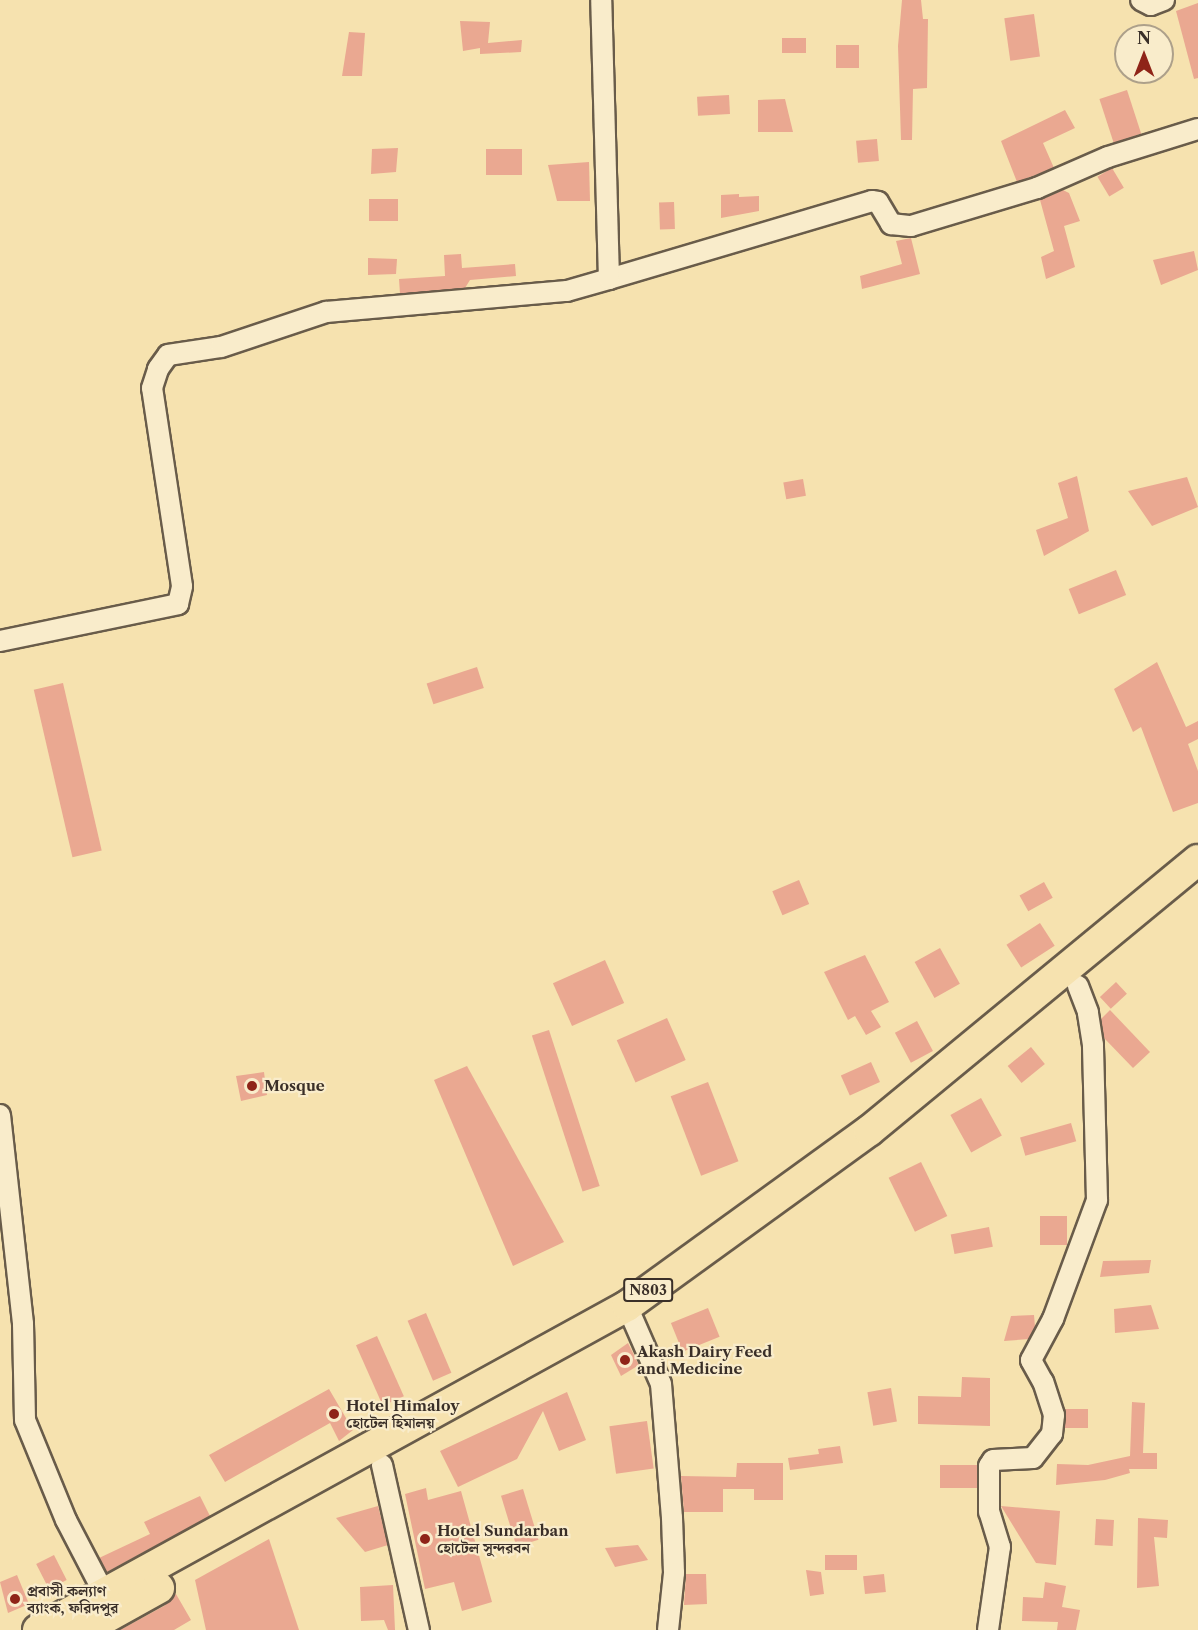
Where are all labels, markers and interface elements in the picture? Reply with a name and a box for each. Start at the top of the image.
north arrow [1114,24,1174,84]
text: N [1137,28,1151,48]
place label: Mosque [264,1077,325,1095]
marker: Mosque [245,1079,259,1093]
road number: N803 [622,1279,674,1301]
place label: Akash Dairy Feed and Medicine [637,1342,773,1377]
marker: Akash Dairy Feed and Medicine [618,1353,632,1367]
place label: Hotel Himaloy হোটেল হিমালয় [346,1396,459,1431]
marker: Hotel Himaloy হোটেল হিমালয় [327,1407,341,1421]
place label: Hotel Sundarban হোটেল সুন্দরবন [437,1521,568,1556]
marker: Hotel Sundarban হোটেল সুন্দরবন [418,1532,432,1546]
place label: প্রবাসী কল্যাণ ব্যাংক, ফরিদপুর [27,1581,118,1616]
marker: প্রবাসী কল্যাণ ব্যাংক, ফরিদপুর [8,1592,22,1606]

